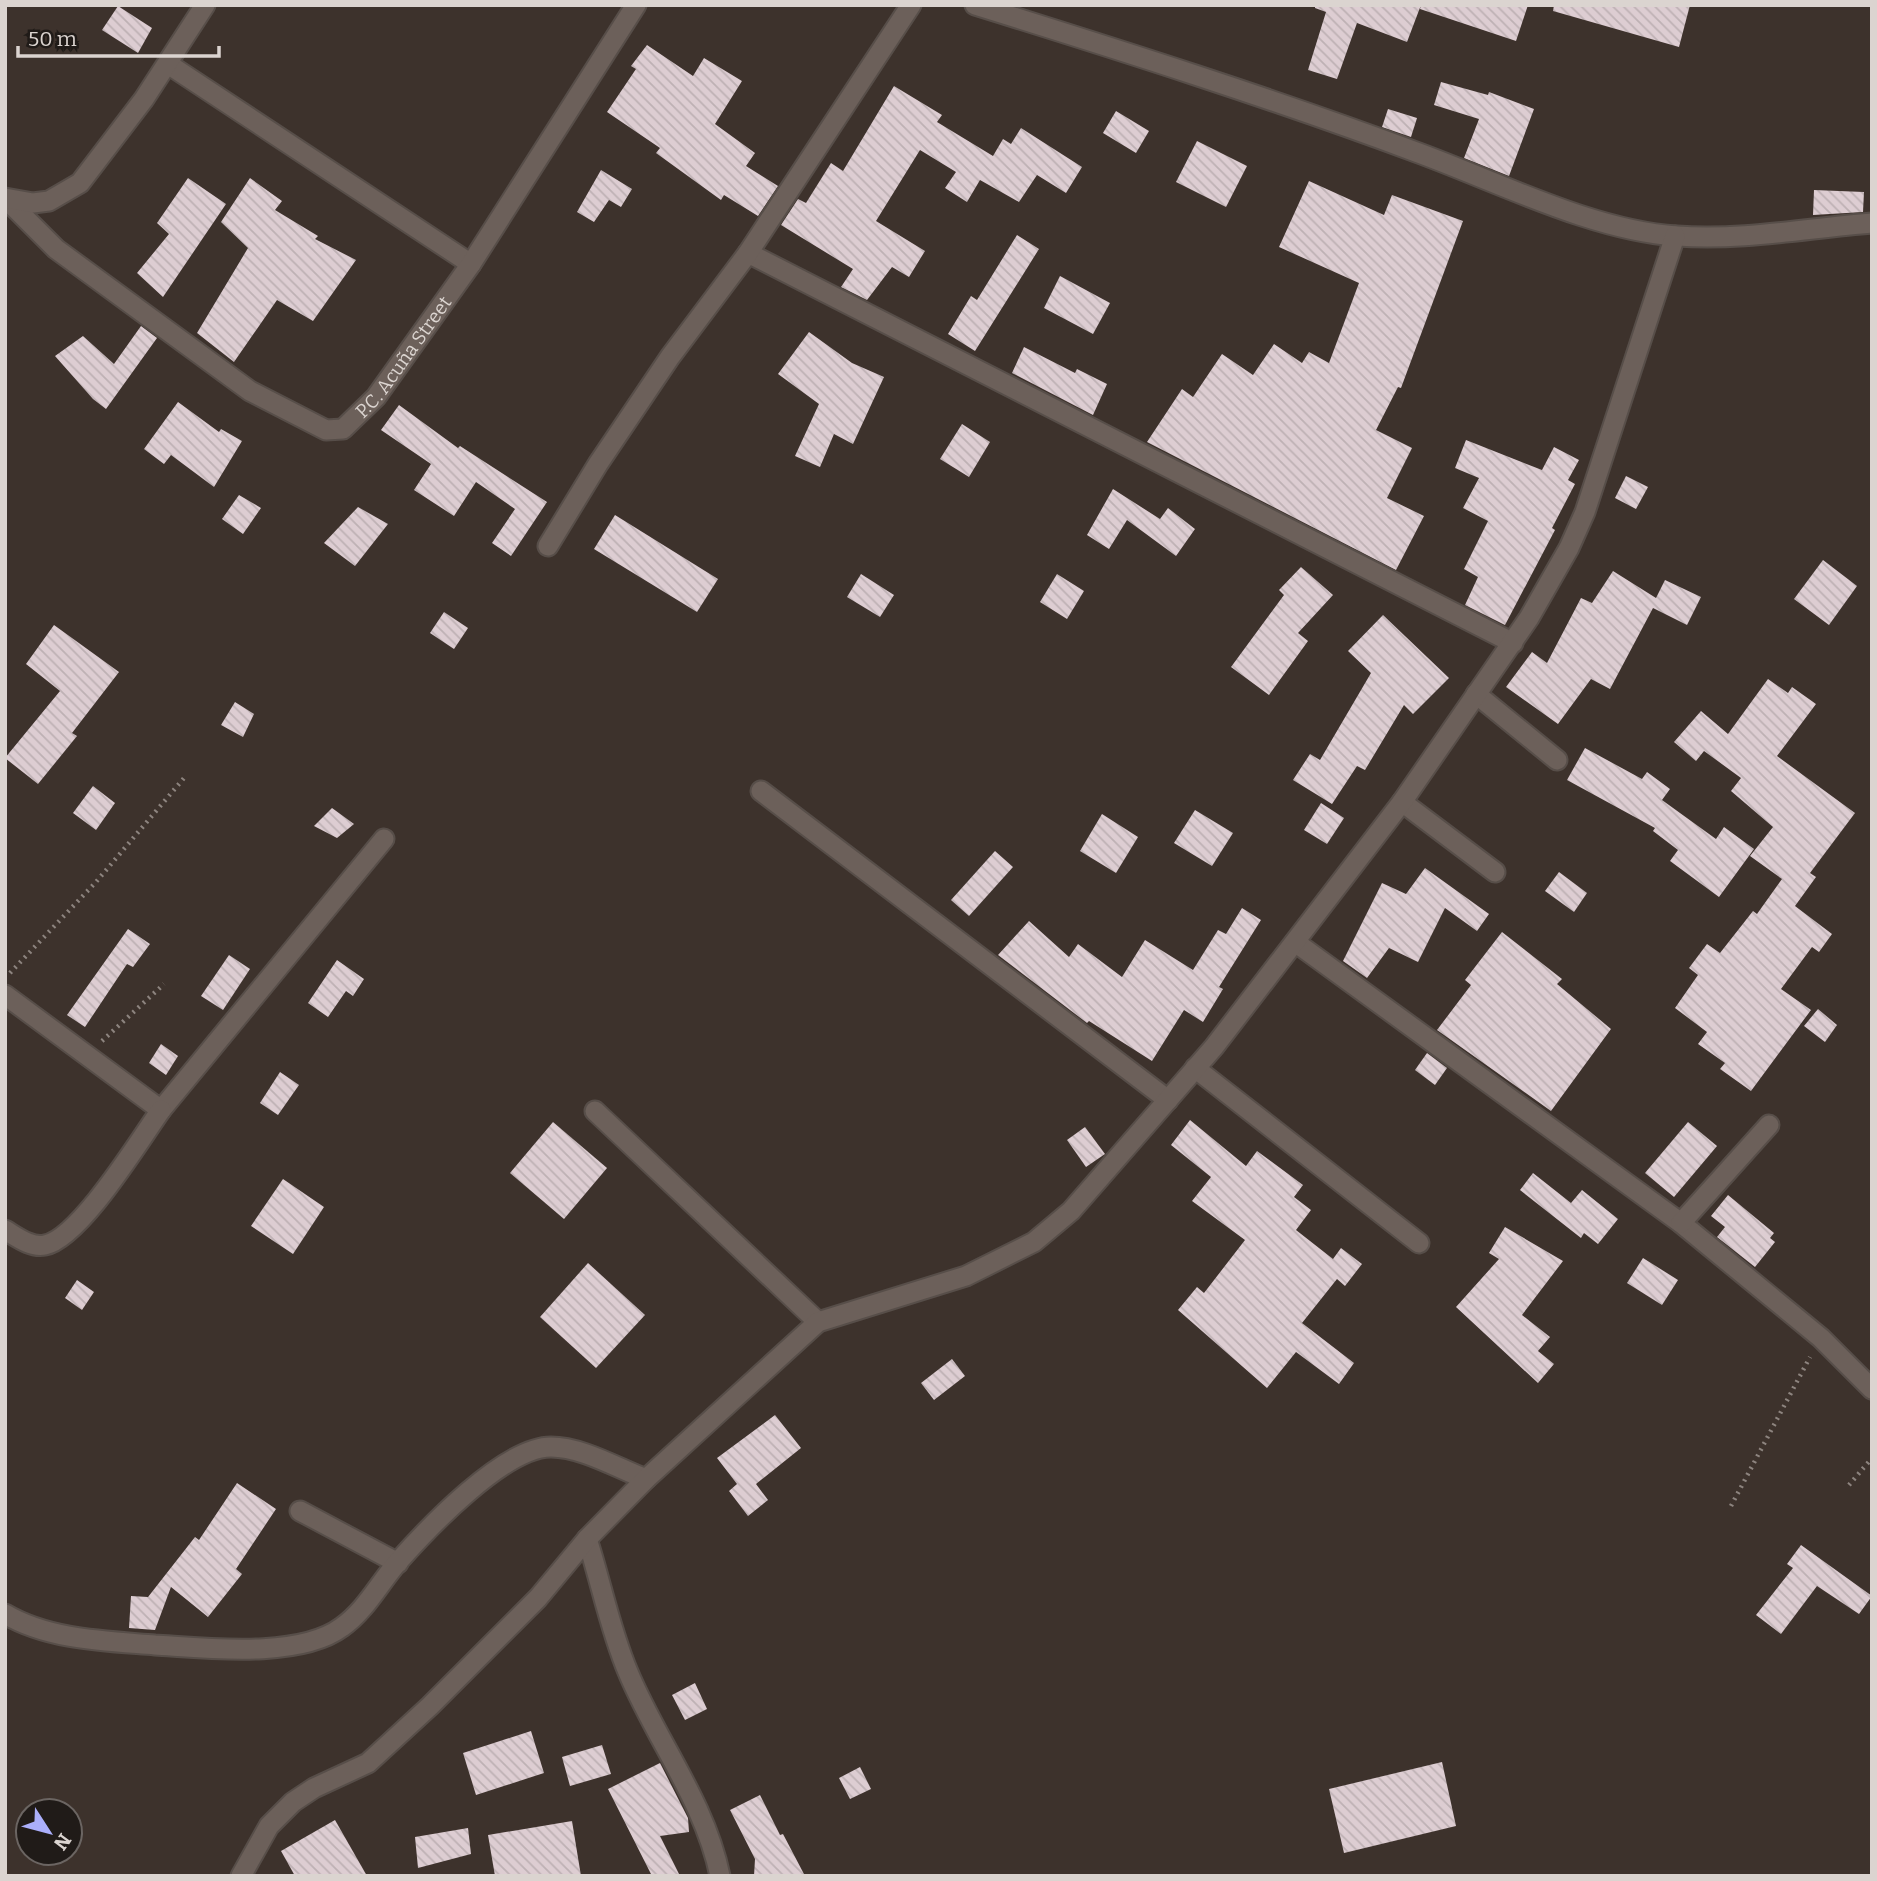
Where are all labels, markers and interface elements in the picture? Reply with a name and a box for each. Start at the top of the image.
scale bar [18,14,219,58]
text: 50 m [28,26,77,52]
street label: P.C. Acuña Street [351,292,456,423]
north arrow [14,1797,84,1867]
text: N [49,1829,76,1855]

